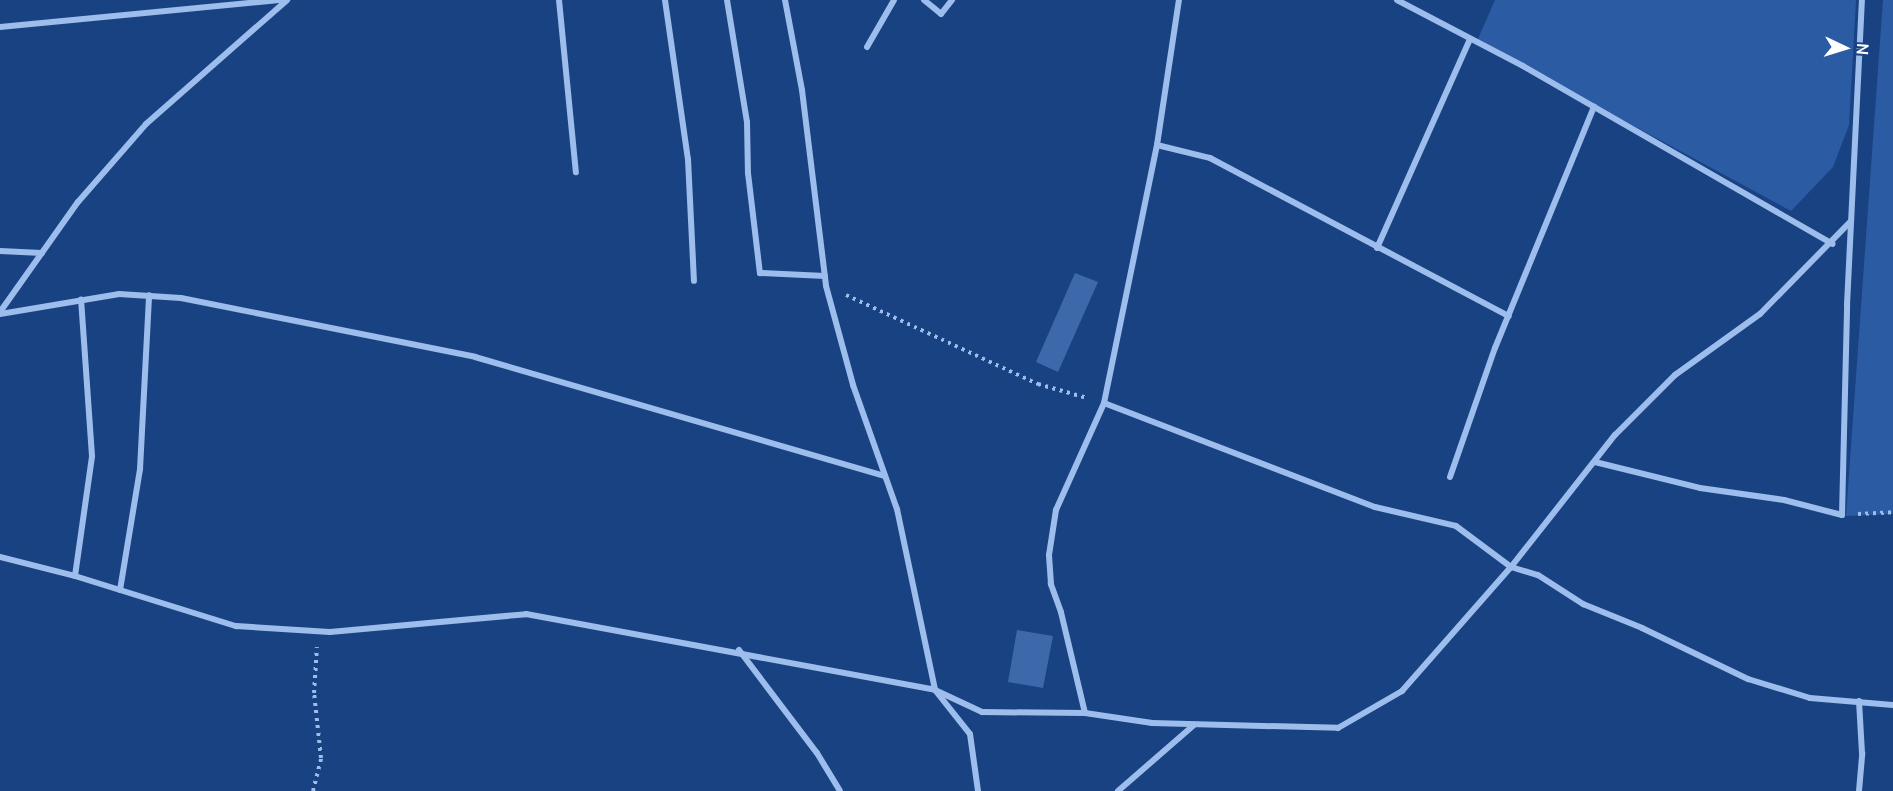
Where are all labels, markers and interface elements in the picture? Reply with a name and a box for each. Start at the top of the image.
north arrow [1815,18,1875,78]
text: N [1852,43,1874,56]

